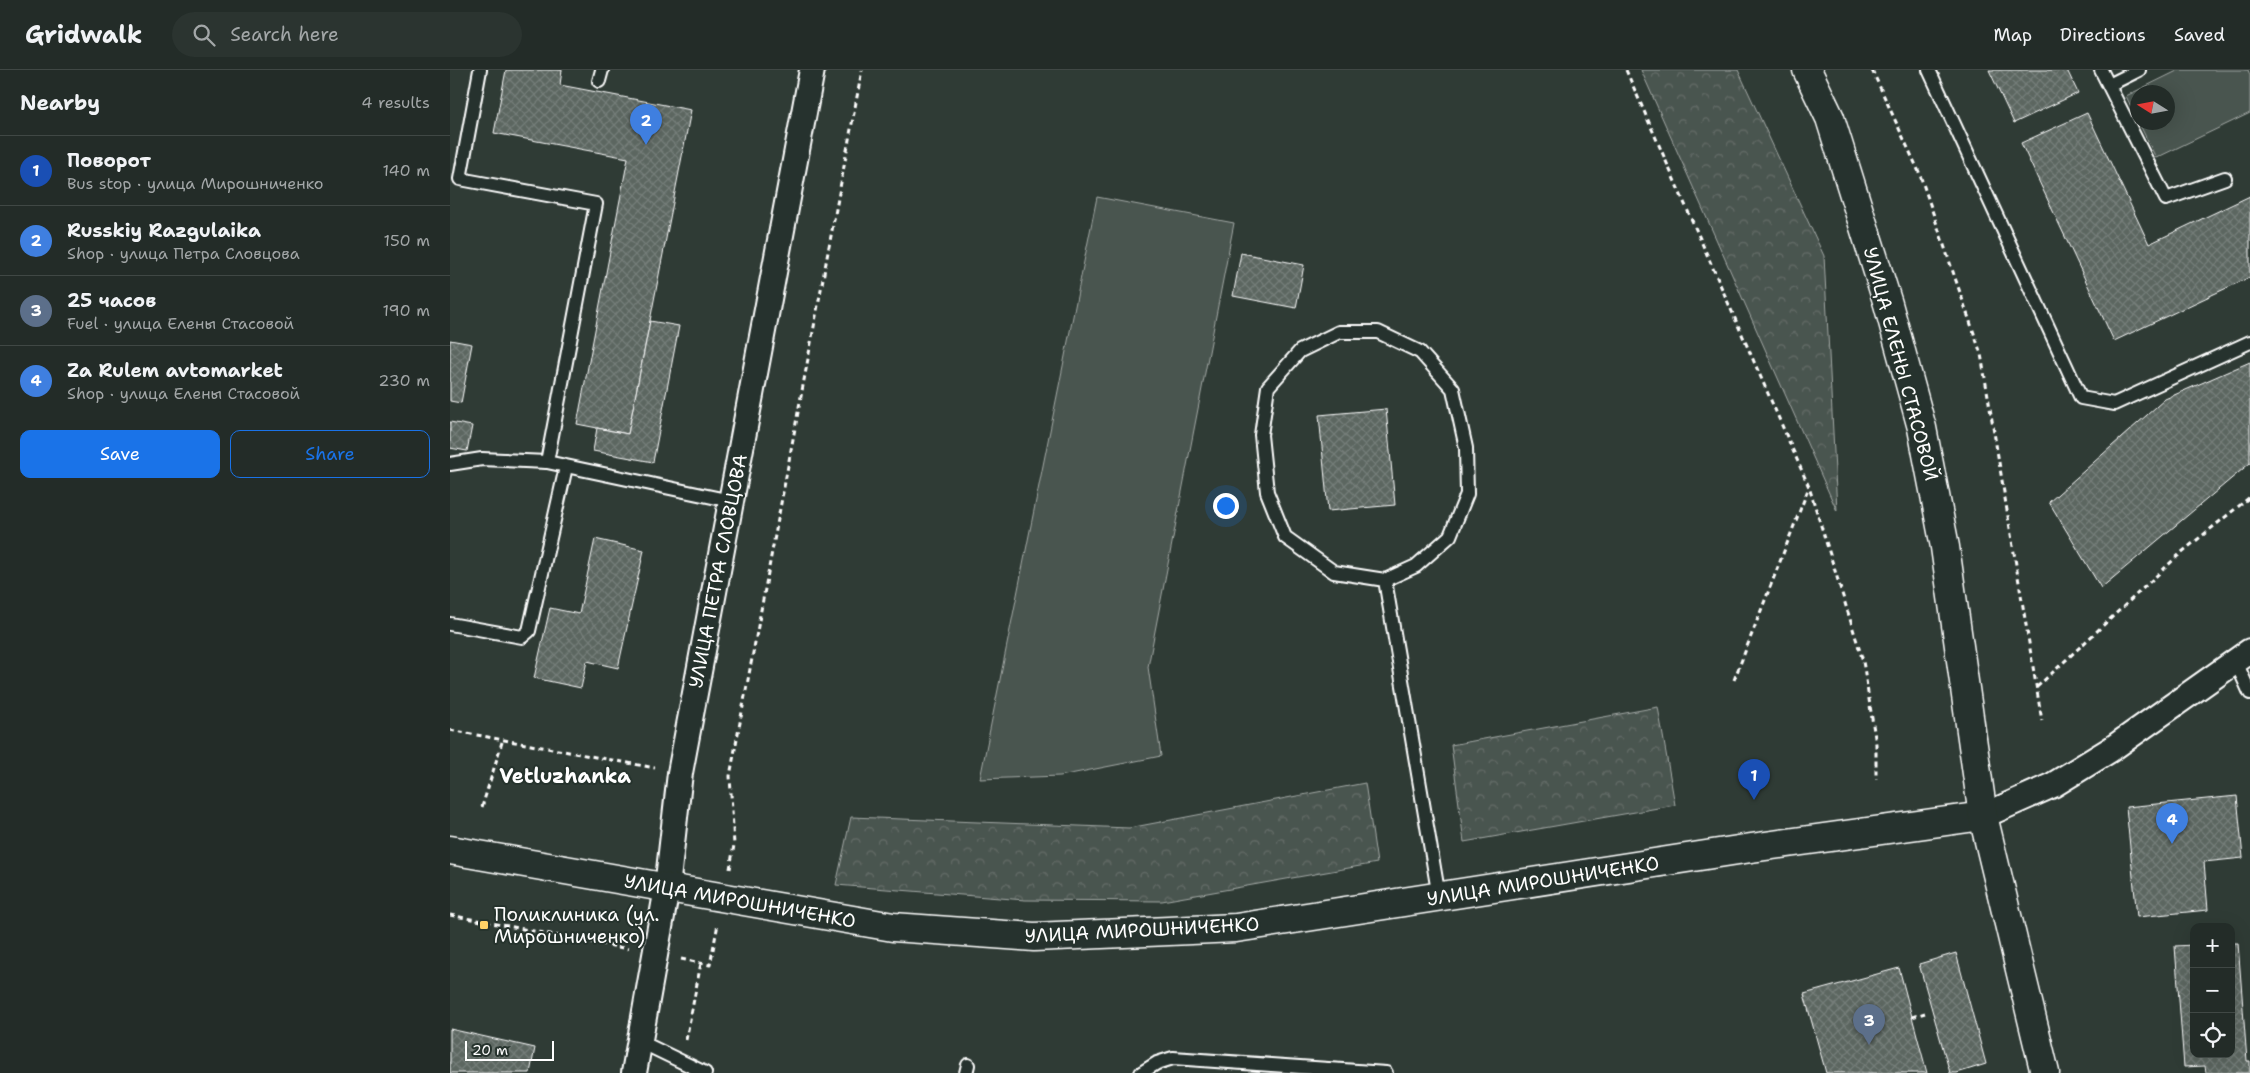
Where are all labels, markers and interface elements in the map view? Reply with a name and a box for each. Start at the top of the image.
search box [172,12,522,57]
text: Gridwalk [25,19,142,51]
icon: search [190,21,218,49]
text: Search here [230,22,339,47]
text: Map [1994,23,2032,47]
text: Directions [2060,23,2146,47]
text: Saved [2174,23,2225,47]
north arrow [2130,85,2175,130]
text: Nearby [20,89,100,117]
text: 4 results [361,92,430,113]
pin: 2 [630,104,662,145]
text: Поворот [67,148,151,173]
text: 1 [32,160,40,181]
text: 140 m [383,160,430,181]
text: Bus stop · улица Мирошниченко [67,173,323,194]
text: Russkiy Razgulaika [67,218,261,243]
text: 2 [30,230,42,251]
text: 150 m [383,230,430,251]
text: Shop · улица Петра Словцова [67,243,300,264]
street label: УЛИЦА ЕЛЕНЫ СТАСОВОЙ [1858,244,1944,484]
text: 25 часов [67,288,156,313]
text: 3 [30,300,42,321]
text: 190 m [383,300,430,321]
text: Fuel · улица Елены Стасовой [67,313,294,334]
text: Za Rulem avtomarket [67,358,283,383]
text: 4 [30,370,42,391]
text: 230 m [378,370,430,391]
text: Shop · улица Елены Стасовой [67,383,300,404]
button: Save [20,430,220,478]
button: Share [230,430,430,478]
street label: УЛИЦА ПЕТРА СЛОВЦОВА [683,452,753,690]
your location [1213,493,1239,519]
pin: 1 [1738,759,1770,800]
district label: Vetluzhanka [499,763,631,789]
pin: 4 [2156,803,2188,844]
street label: УЛИЦА МИРОШНИЧЕНКО [1425,850,1661,912]
street label: УЛИЦА МИРОШНИЧЕНКО [622,868,858,934]
place label: Поликлиника (ул. Мирошниченко) [494,902,659,949]
street label: УЛИЦА МИРОШНИЧЕНКО [1024,911,1260,949]
marker: Поликлиника (ул. Мирошниченко) [478,919,490,931]
map controls [2190,923,2235,1058]
button: + [2190,923,2235,968]
button: − [2190,968,2235,1013]
pin: 3 [1853,1004,1885,1045]
button: locate [2190,1013,2235,1058]
scale bar [465,1038,554,1061]
text: 20 m [472,1041,508,1059]

